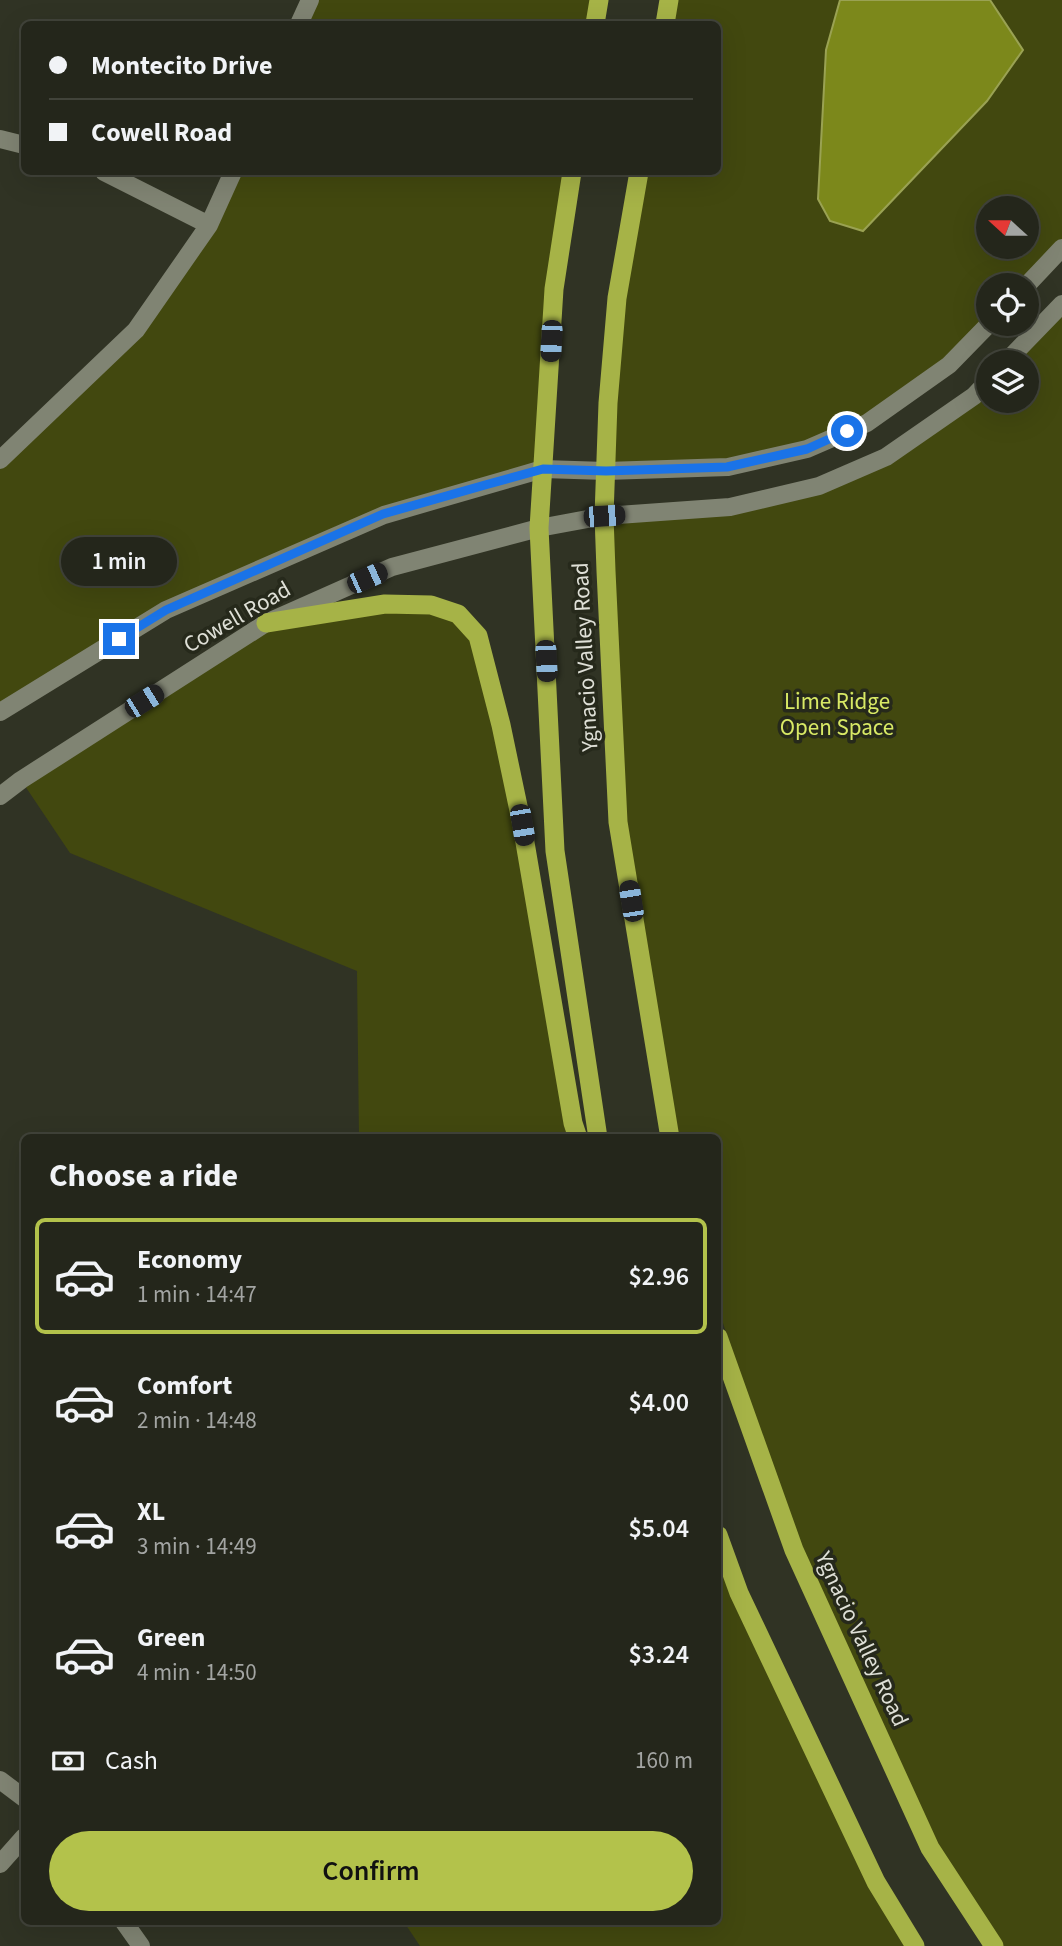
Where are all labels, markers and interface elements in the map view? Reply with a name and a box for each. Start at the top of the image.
text: Montecito Drive [91,47,272,84]
text: Cowell Road [91,114,232,151]
north arrow [976,196,1040,259]
map controls [976,196,1039,413]
button: locate [976,273,1039,336]
car [540,319,563,363]
button: layers [976,350,1039,413]
route start [831,415,863,447]
car [583,504,626,528]
callout: 1 min [61,538,177,586]
text: 1 min [92,545,146,578]
car [344,560,391,596]
street label: Ygnacio Valley Road [564,562,606,753]
street label: Cowell Road [177,573,297,661]
route end [103,623,135,655]
car [535,639,558,683]
car [121,681,168,721]
park label: Lime Ridge Open Space [780,685,894,744]
car [509,802,536,848]
car [618,879,645,923]
text: Choose a ride [49,1153,238,1199]
text: Economy [137,1241,242,1278]
icon: car [53,1245,116,1308]
text: $2.96 [628,1258,689,1295]
text: 1 min · 14:47 [137,1278,257,1311]
text: Comfort [137,1367,232,1404]
icon: car [53,1371,116,1434]
text: $4.00 [628,1384,689,1421]
text: 2 min · 14:48 [137,1404,257,1437]
text: XL [137,1493,165,1530]
icon: car [53,1497,116,1560]
text: $5.04 [628,1510,689,1547]
text: 3 min · 14:49 [137,1530,257,1563]
street label: Ygnacio Valley Road [807,1545,917,1732]
text: Green [137,1619,205,1656]
icon: car [53,1623,116,1686]
text: $3.24 [628,1636,689,1673]
text: 4 min · 14:50 [137,1656,257,1689]
icon: cash [49,1742,87,1780]
text: Cash [105,1742,158,1779]
text: 160 m [635,1744,693,1777]
button: Confirm [49,1831,693,1911]

